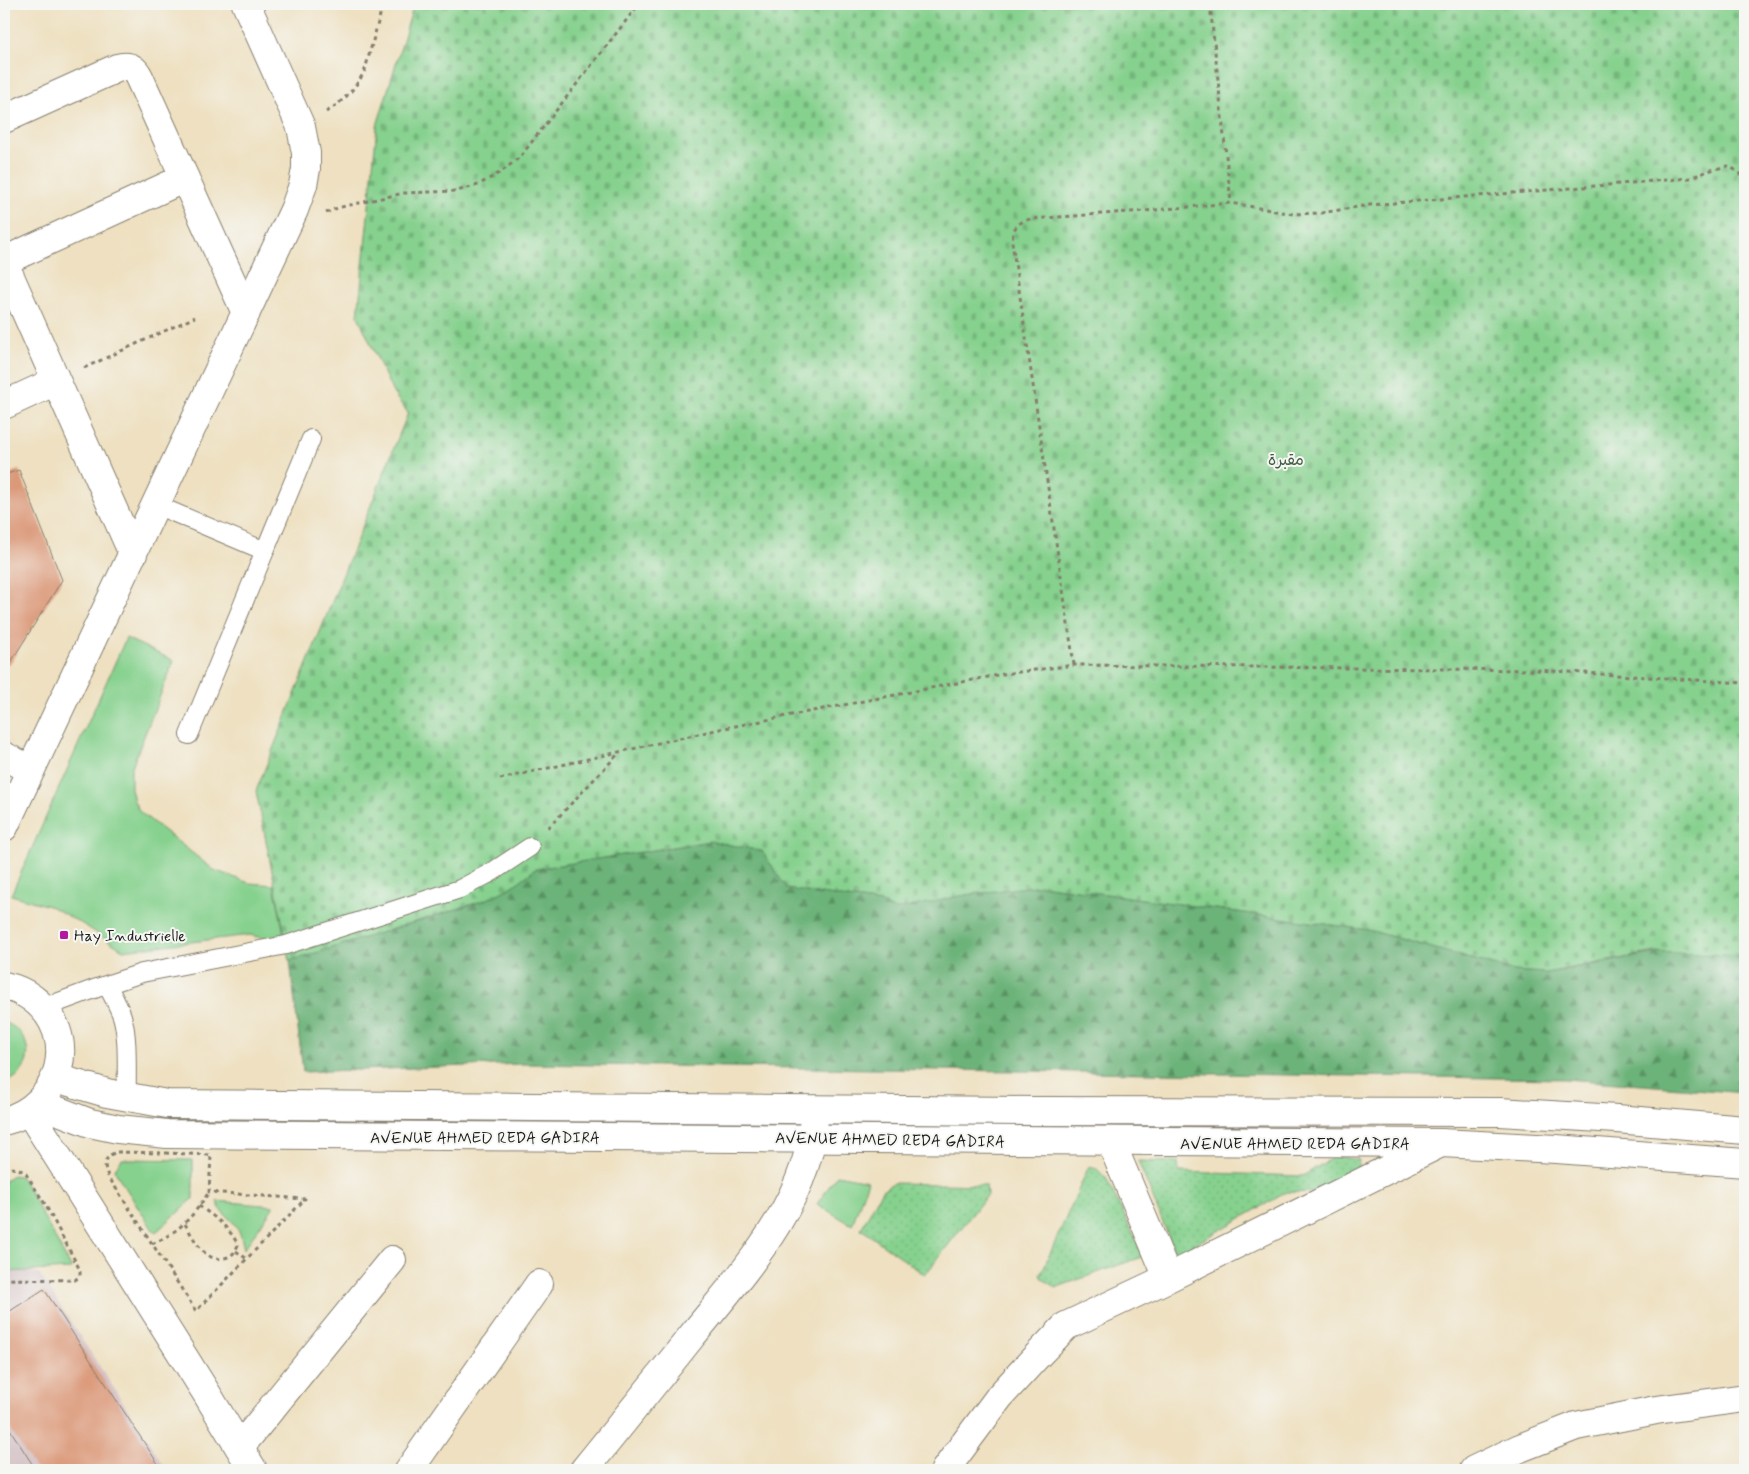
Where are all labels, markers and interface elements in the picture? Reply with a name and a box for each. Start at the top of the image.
park label: مقبرة [1268,450,1304,471]
place label: Hay Industrielle [74,926,186,947]
marker: Hay Industrielle [58,929,70,941]
street label: AVENUE AHMED REDA GADIRA [370,1128,600,1149]
street label: AVENUE AHMED REDA GADIRA [775,1128,1005,1153]
street label: AVENUE AHMED REDA GADIRA [1180,1134,1410,1155]

